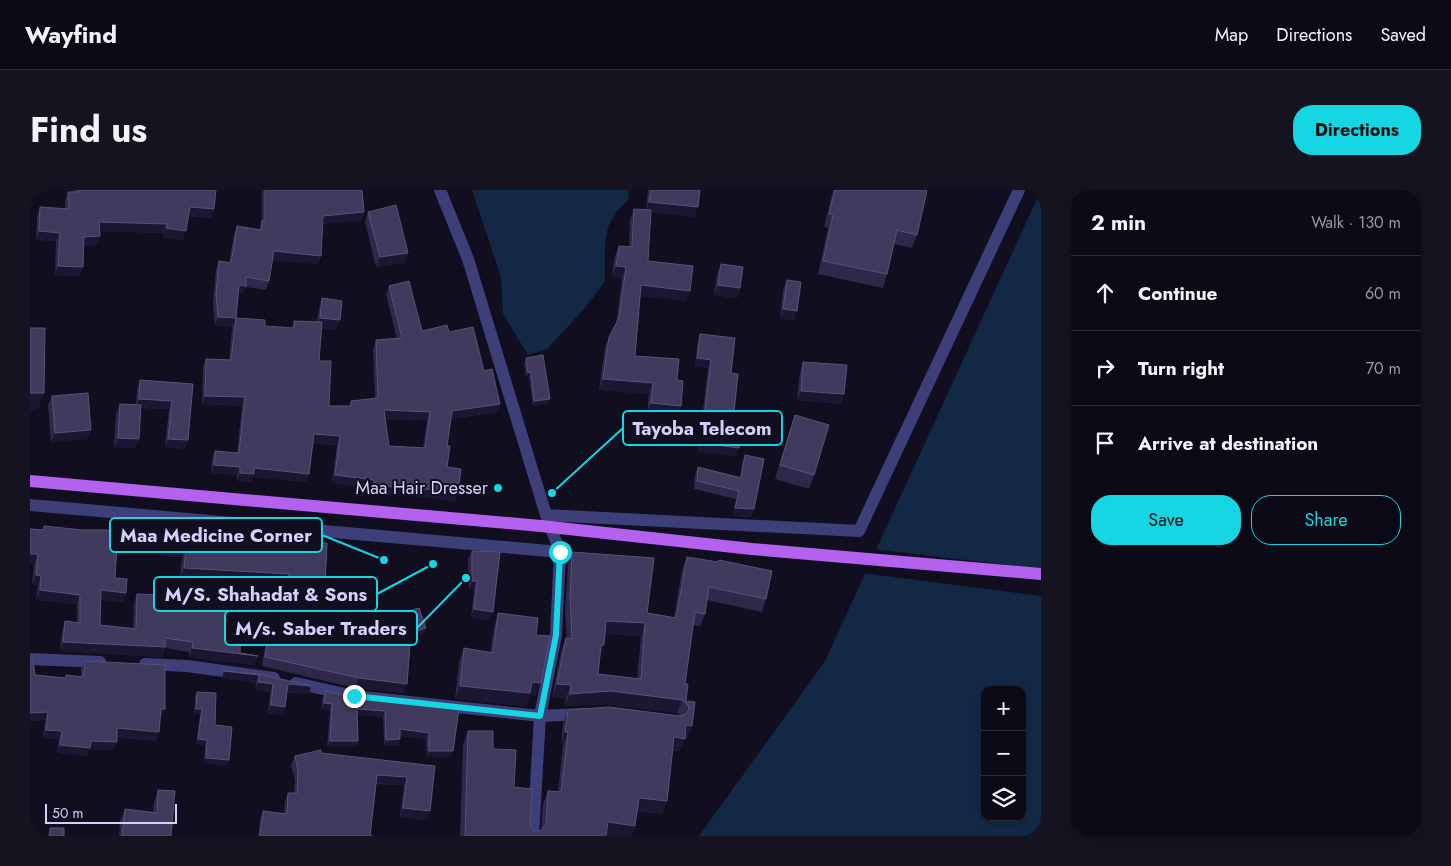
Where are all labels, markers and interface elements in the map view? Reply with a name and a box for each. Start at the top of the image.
text: Wayfind [25,17,117,52]
text: Map [1215,22,1248,48]
text: Directions [1276,22,1352,48]
text: Saved [1380,22,1426,48]
text: Find us [30,105,147,155]
button: Directions [1293,105,1421,155]
text: 2 min [1091,208,1146,238]
text: Walk · 130 m [1311,211,1401,234]
icon: ahead [1091,279,1119,307]
text: Continue [1138,280,1217,307]
text: 60 m [1365,282,1401,305]
icon: right [1091,354,1119,382]
text: Turn right [1138,355,1224,382]
text: 70 m [1366,357,1401,380]
callout: Tayoba Telecom [623,411,782,445]
text: Tayoba Telecom [632,415,772,442]
icon: arrive [1091,429,1119,457]
text: Arrive at destination [1138,430,1318,457]
place label: Maa Hair Dresser [356,475,489,501]
marker: Maa Hair Dresser [492,482,504,494]
button: Save [1091,495,1241,545]
button: Share [1251,495,1401,545]
callout: Maa Medicine Corner [110,518,322,552]
text: Maa Medicine Corner [120,522,312,549]
route start [549,541,572,564]
callout: M/S. Shahadat & Sons [154,577,377,611]
text: M/S. Shahadat & Sons [165,581,368,608]
callout: M/s. Saber Traders [225,611,417,645]
text: M/s. Saber Traders [235,615,407,642]
route end [343,685,366,708]
map controls [981,686,1026,821]
button: + [981,686,1026,731]
button: − [981,731,1026,776]
button: layers [981,776,1026,821]
scale bar [45,801,178,824]
text: 50 m [52,803,83,823]

